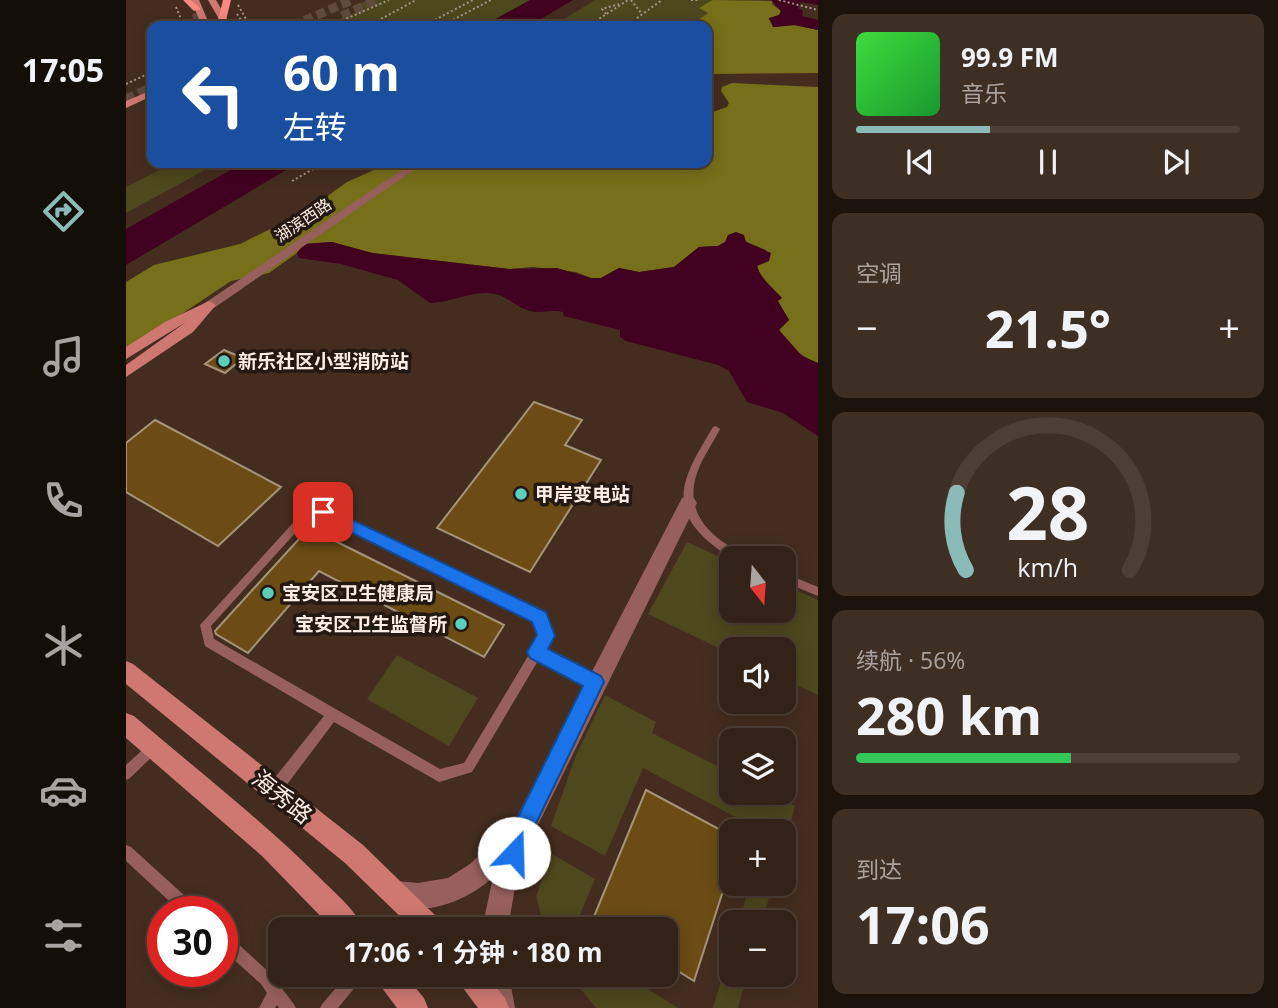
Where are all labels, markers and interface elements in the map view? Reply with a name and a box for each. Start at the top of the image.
text: 60 m [283,39,400,105]
text: 99.9 FM [961,39,1059,75]
text: 17:05 [22,48,104,91]
icon: left [168,49,259,140]
text: 音乐 [961,77,1007,109]
text: 左转 [283,105,347,148]
icon: previous [901,143,939,181]
icon: pause [1029,143,1067,181]
icon: next [1157,143,1195,181]
icon: directions [39,187,88,236]
street label: 湖滨西路 [270,193,336,247]
text: 空调 [856,257,902,289]
text: 21.5° [985,292,1111,363]
text: − [856,301,878,353]
text: + [1218,301,1240,353]
icon: music [39,332,88,381]
place label: 新乐社区小型消防站 [238,348,409,374]
marker: 新乐社区小型消防站 [216,353,232,369]
text: 28 [1006,462,1090,561]
icon: phone [39,476,88,525]
place label: 甲岸变电站 [535,481,630,507]
pin [293,482,353,542]
marker: 甲岸变电站 [513,486,529,502]
icon: arrive [304,493,342,531]
north arrow [719,546,796,623]
map controls [719,546,796,987]
text: km/h [1018,550,1078,584]
place label: 宝安区卫生健康局 [282,580,434,606]
marker: 宝安区卫生健康局 [260,585,276,601]
place label: 宝安区卫生监督所 [295,611,447,637]
marker: 宝安区卫生监督所 [453,616,469,632]
icon: climate [39,621,88,670]
button: sound [719,637,796,714]
text: 续航 · 56% [856,644,965,676]
text: 280 km [856,679,1042,750]
button: layers [719,728,796,805]
street label: 海秀路 [246,762,320,830]
icon: car [39,766,88,815]
position arrow [477,816,551,890]
button: + [719,819,796,896]
text: 到达 [856,853,902,885]
text: 17:06 [856,888,990,959]
speed limit sign: 30 [147,896,238,987]
button: − [719,910,796,987]
icon: filters [39,911,88,960]
text: 17:06 · 1 分钟 · 180 m [343,934,603,970]

